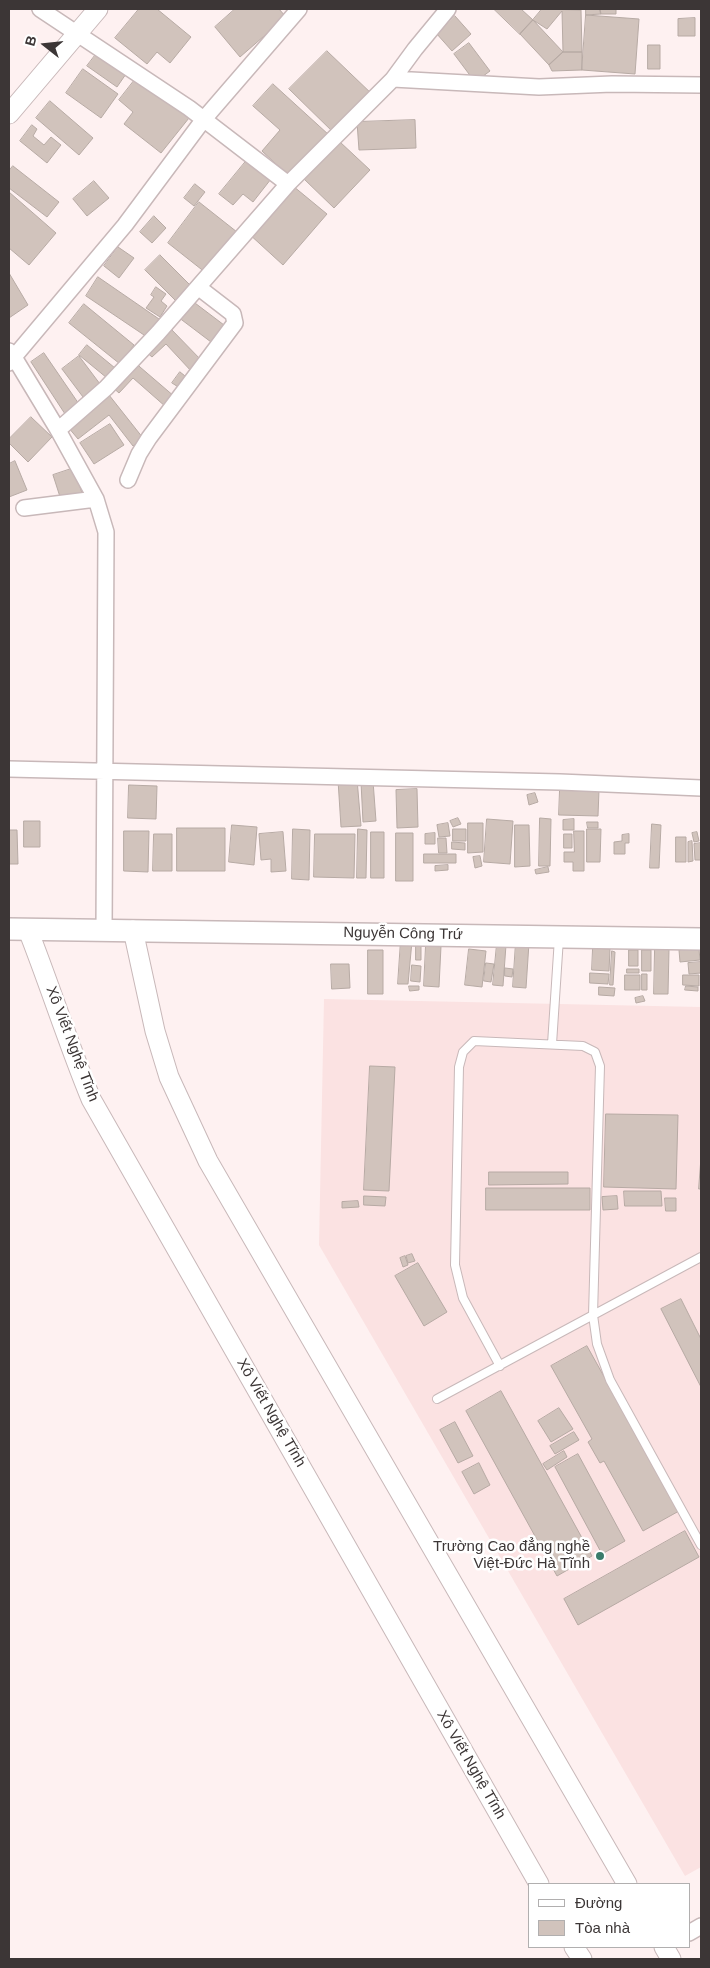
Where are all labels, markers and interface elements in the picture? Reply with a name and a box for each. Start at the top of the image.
north arrow [20,20,70,70]
text: B [21,34,40,48]
street label: Nguyễn Công Trứ [343,924,463,944]
street label: Xô Viết Nghệ Tĩnh [42,984,102,1104]
street label: Xô Viết Nghệ Tĩnh [233,1356,309,1470]
place label: Trường Cao đẳng nghề Việt-Đức Hà Tĩnh [433,1538,590,1573]
marker: Trường Cao đẳng nghề Việt-Đức Hà Tĩnh [594,1550,606,1562]
street label: Xô Viết Nghệ Tĩnh [433,1708,509,1822]
legend [528,1883,690,1948]
text: Đường [575,1894,622,1911]
text: Tòa nhà [575,1919,630,1936]

